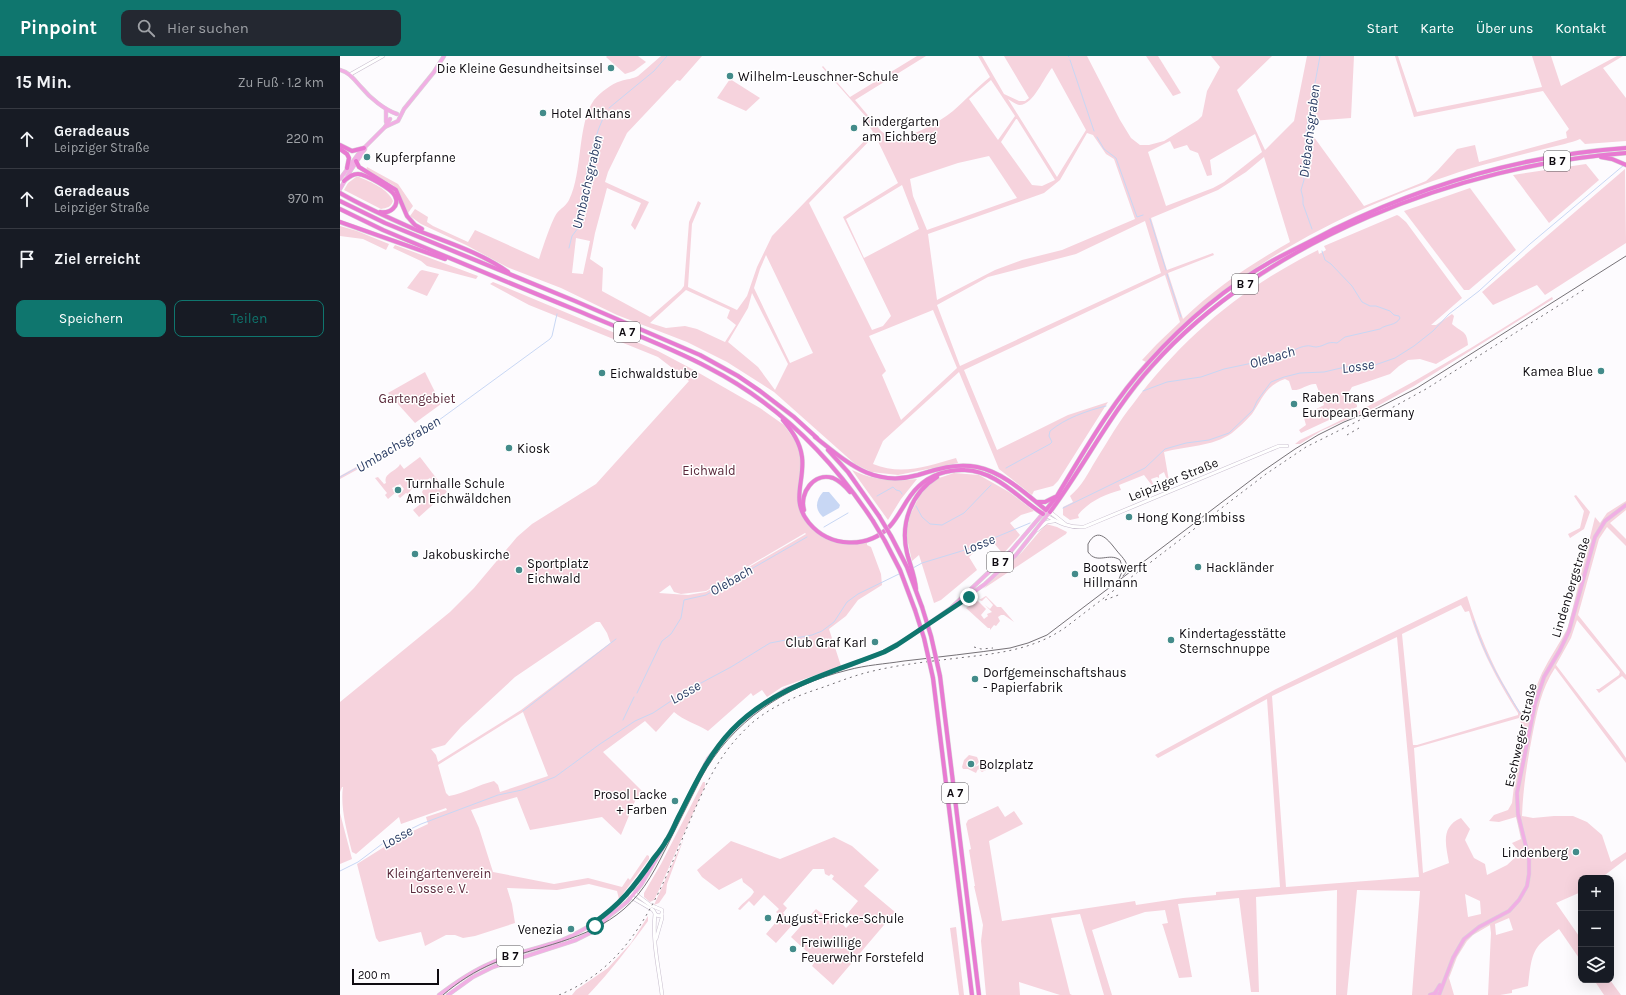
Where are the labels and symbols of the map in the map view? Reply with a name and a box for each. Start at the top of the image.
place label: Die Kleine Gesundheitsinsel [437,61,603,76]
marker: Die Kleine Gesundheitsinsel [606,63,616,73]
place label: Wilhelm-Leuschner-Schule [738,69,899,84]
marker: Wilhelm-Leuschner-Schule [725,71,735,81]
water label: Diebachsgraben [1295,83,1324,179]
place label: Hotel Althans [551,106,631,121]
marker: Hotel Althans [538,108,548,118]
place label: Kindergarten am Eichberg [862,114,939,144]
marker: Kindergarten am Eichberg [849,123,859,133]
water label: Umbachsgraben [568,134,607,231]
place label: Kupferpfanne [375,150,456,165]
road number: B 7 [1544,151,1570,171]
marker: Kupferpfanne [362,152,372,162]
road number: B 7 [1232,274,1258,294]
road number: A 7 [614,322,640,342]
water label: Olebach [1247,343,1297,372]
water label: Losse [1341,356,1376,377]
place label: Kamea Blue [1523,364,1593,379]
place label: Eichwaldstube [610,366,698,381]
marker: Kamea Blue [1596,366,1606,376]
marker: Eichwaldstube [597,368,607,378]
place label: Raben Trans European Germany [1302,390,1414,420]
park label: Gartengebiet [379,391,456,406]
marker: Raben Trans European Germany [1289,399,1299,409]
water label: Umbachsgraben [353,413,444,476]
place label: Kiosk [517,441,550,456]
marker: Kiosk [504,443,514,453]
street label: Leipziger Straße [1126,455,1220,504]
park label: Eichwald [682,463,736,478]
place label: Turnhalle Schule Am Eichwäldchen [406,476,511,506]
marker: Turnhalle Schule Am Eichwäldchen [393,485,403,495]
place label: Hong Kong Imbiss [1137,510,1246,525]
marker: Hong Kong Imbiss [1124,512,1134,522]
water label: Losse [961,530,998,558]
street label: Lindenbergstraße [1548,535,1593,639]
place label: Jakobuskirche [423,547,510,562]
marker: Jakobuskirche [410,549,420,559]
road number: B 7 [987,552,1013,572]
place label: Sportplatz Eichwald [527,556,589,586]
place label: Bootswerft Hillmann [1083,560,1147,590]
place label: Hackländer [1206,560,1274,575]
water label: Olebach [707,561,756,599]
marker: Hackländer [1193,562,1203,572]
marker: Sportplatz Eichwald [514,565,524,575]
marker: Bootswerft Hillmann [1070,569,1080,579]
route end [960,588,978,606]
place label: Kindertagesstätte Sternschnuppe [1179,626,1286,656]
place label: Club Graf Karl [786,635,867,650]
marker: Kindertagesstätte Sternschnuppe [1166,635,1176,645]
marker: Club Graf Karl [870,637,880,647]
place label: Dorfgemeinschaftshaus - Papierfabrik [983,665,1127,695]
marker: Dorfgemeinschaftshaus - Papierfabrik [970,674,980,684]
water label: Losse [667,677,704,708]
street label: Eschweger Straße [1501,682,1540,788]
place label: Bolzplatz [979,757,1033,772]
marker: Bolzplatz [966,759,976,769]
road number: A 7 [942,783,968,803]
place label: Prosol Lacke + Farben [593,787,667,817]
marker: Prosol Lacke + Farben [670,796,680,806]
water label: Losse [379,822,416,853]
place label: Lindenberg [1502,845,1569,860]
marker: Lindenberg [1571,847,1581,857]
park label: Kleingartenverein Losse e. V. [387,866,491,896]
place label: August-Fricke-Schule [776,911,904,926]
marker: August-Fricke-Schule [763,913,773,923]
route start [586,917,604,935]
place label: Venezia [518,922,563,937]
marker: Venezia [566,924,576,934]
place label: Freiwillige Feuerwehr Forstefeld [801,935,924,965]
marker: Freiwillige Feuerwehr Forstefeld [788,944,798,954]
road number: B 7 [497,946,523,966]
scale bar [352,967,439,986]

